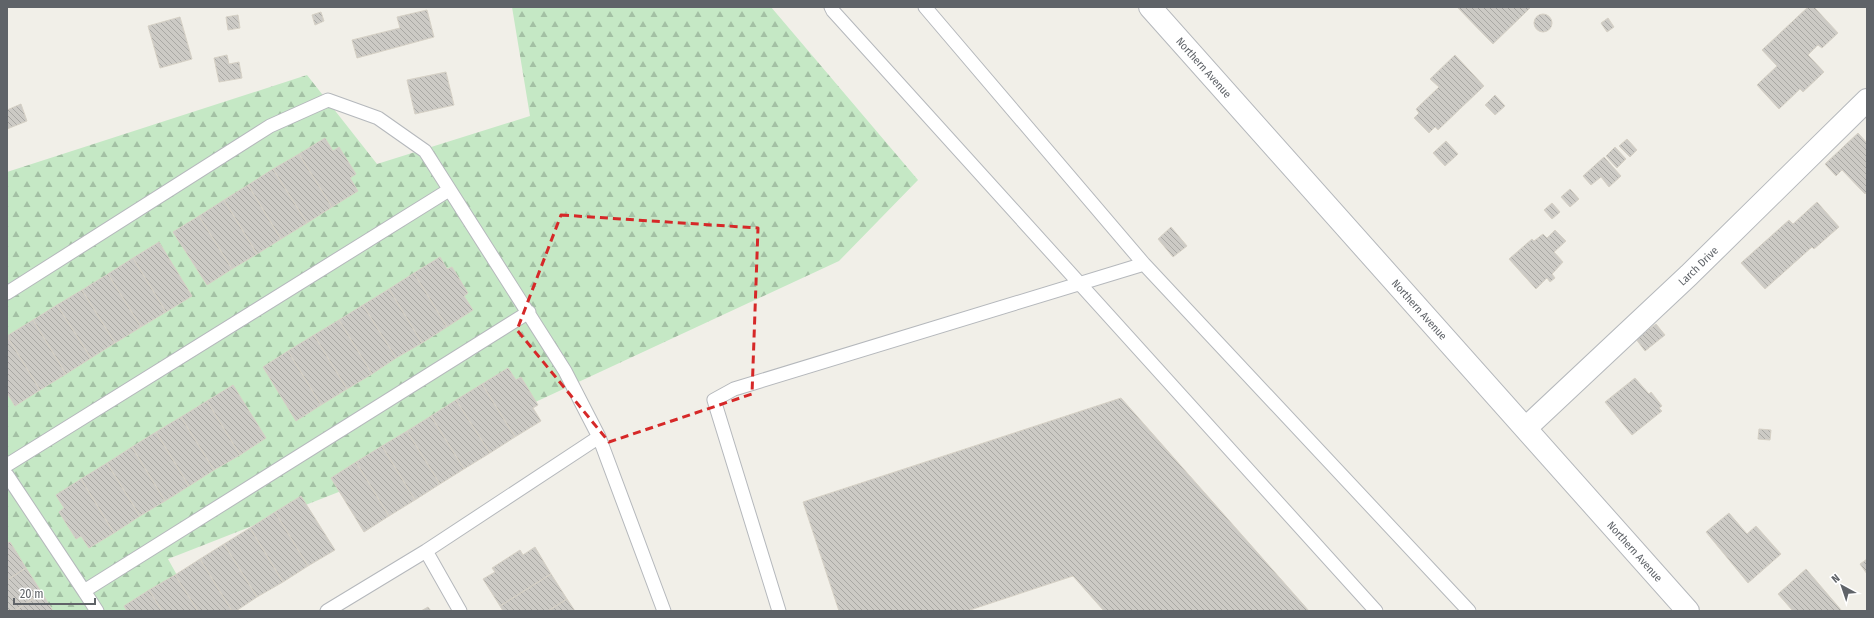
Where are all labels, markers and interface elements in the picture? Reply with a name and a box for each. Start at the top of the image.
street label: Northern Avenue [1173,35,1234,101]
street label: Larch Drive [1676,244,1721,288]
street label: Northern Avenue [1389,277,1449,343]
street label: Northern Avenue [1604,519,1665,585]
north arrow [1822,566,1862,606]
text: N [1829,572,1843,586]
scale bar [14,580,95,606]
text: 20 m [20,587,44,601]

